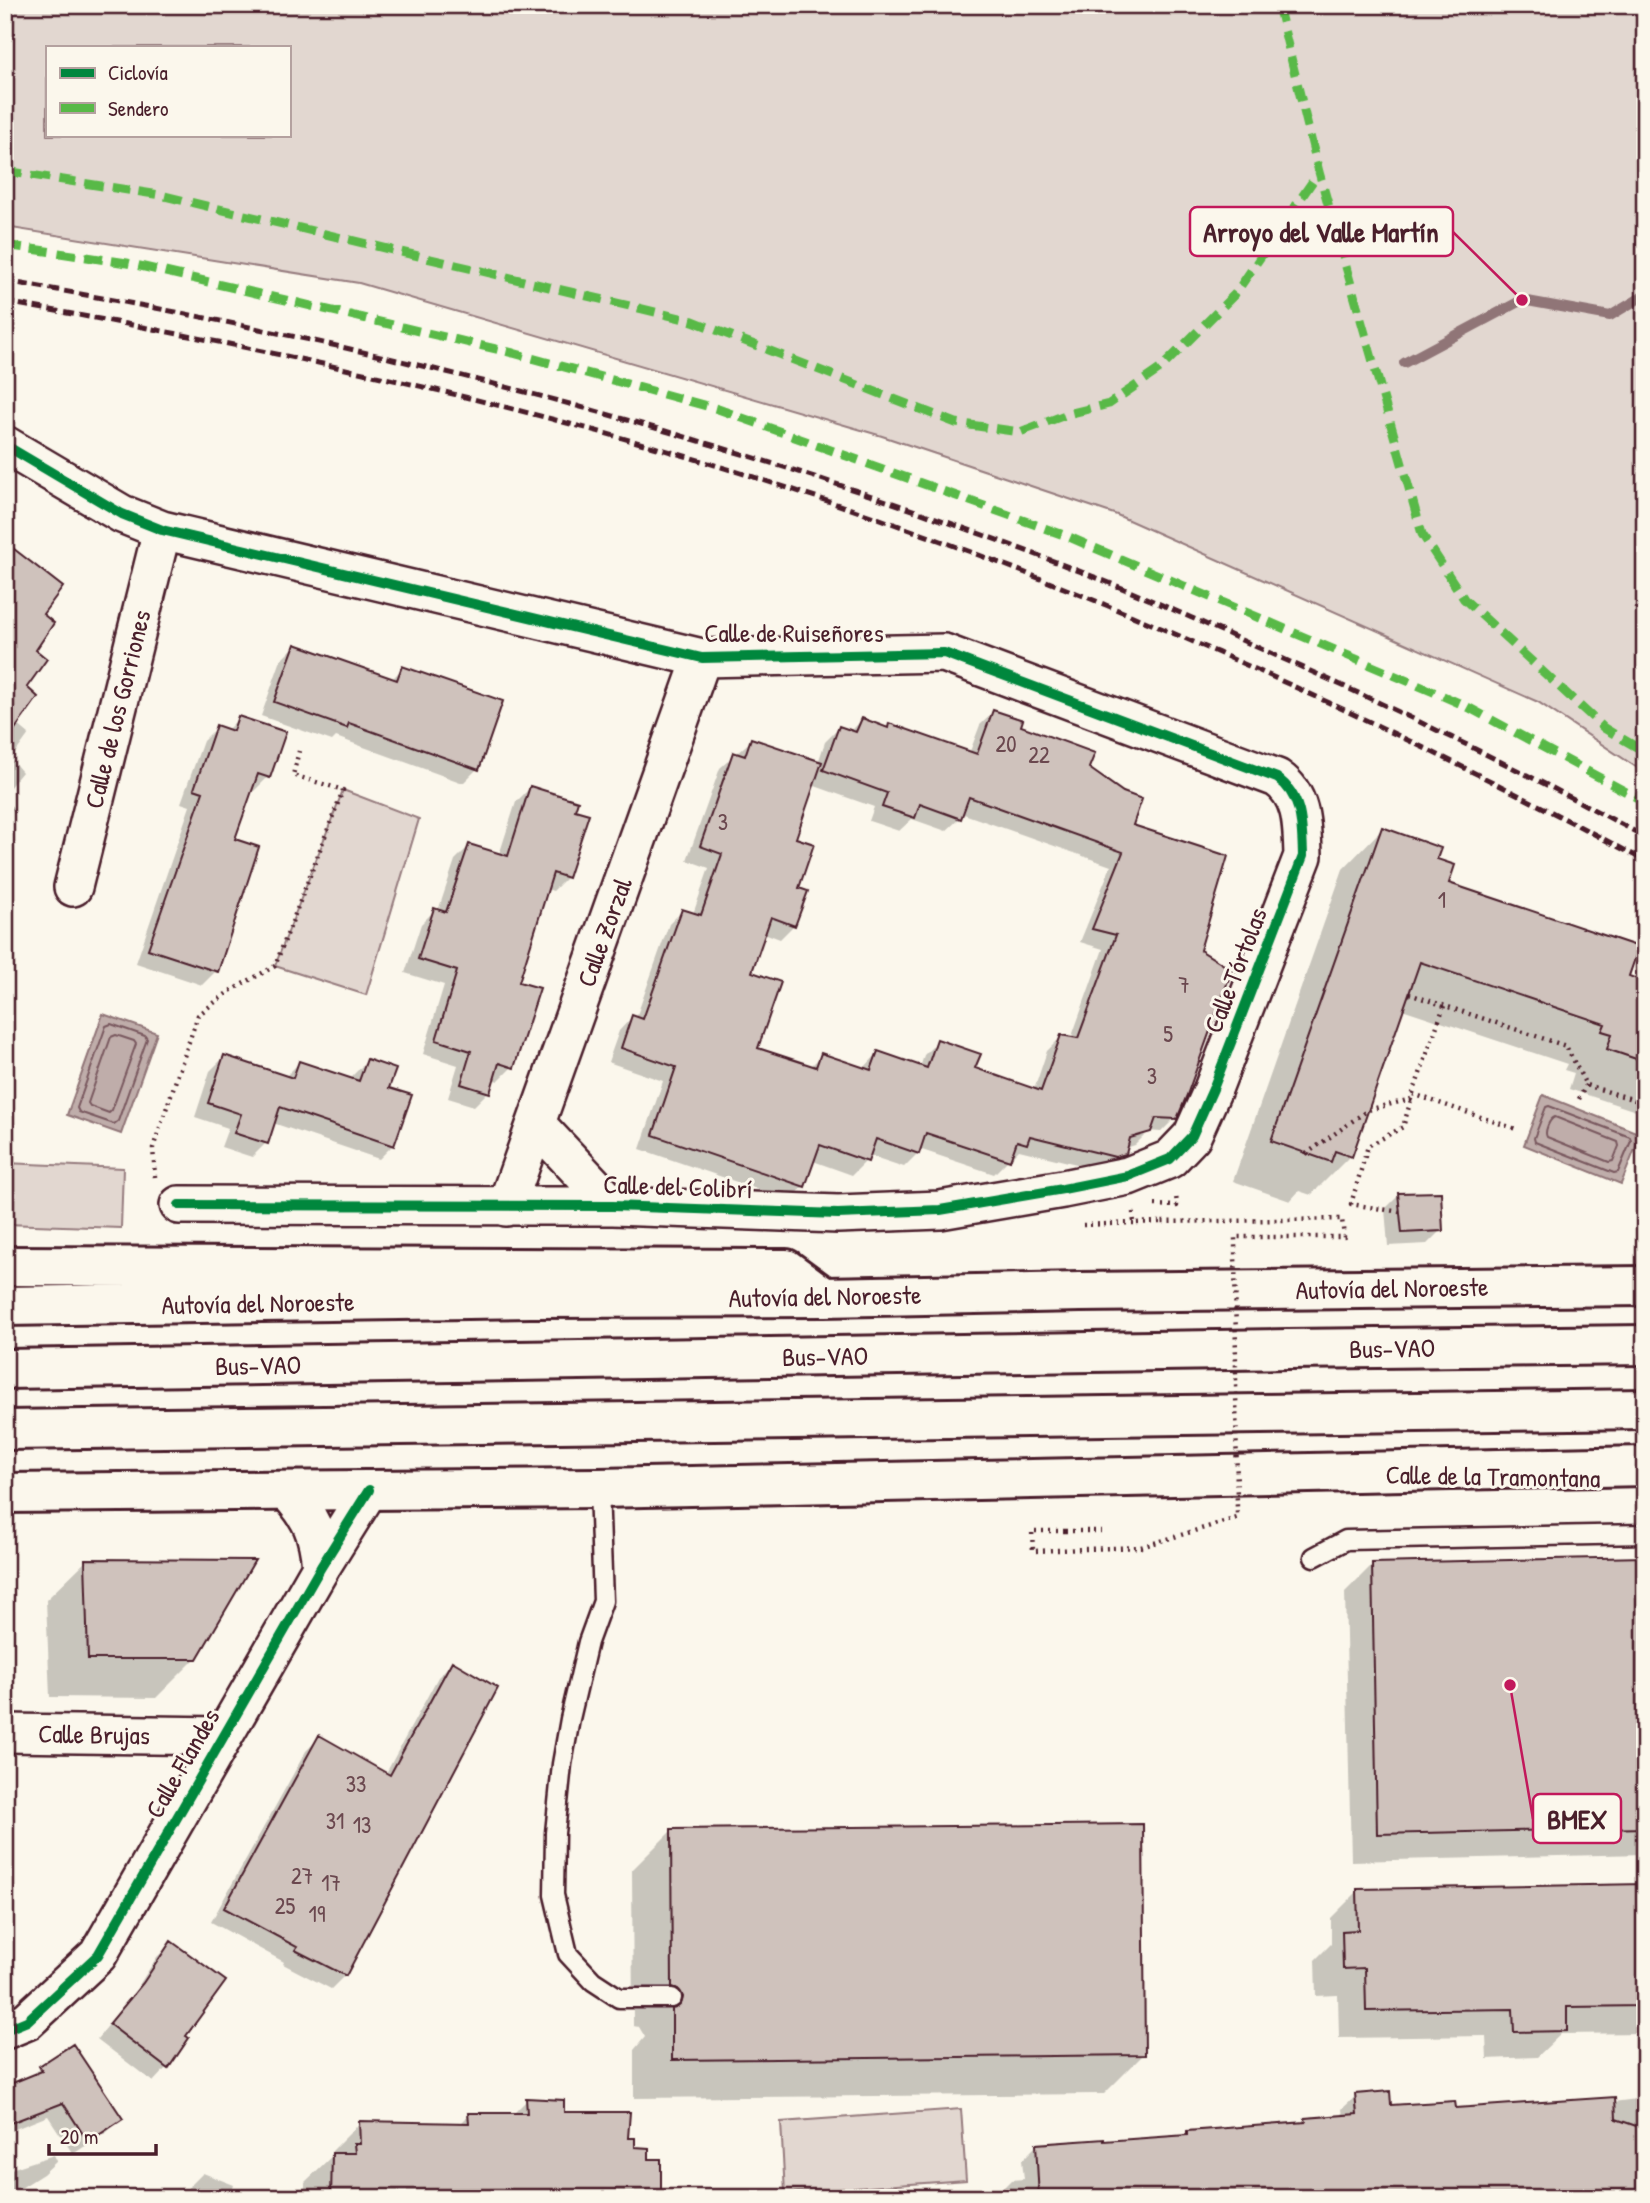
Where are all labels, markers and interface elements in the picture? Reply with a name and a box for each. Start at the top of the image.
legend [46,46,290,136]
text: Ciclovía [108,58,168,87]
text: Sendero [108,94,169,123]
callout: Arroyo del Valle Martín [1190,207,1453,256]
text: Arroyo del Valle Martín [1203,213,1439,252]
street label: Calle de los Gorriones [75,606,159,812]
street label: Calle de Ruiseñores [704,615,884,650]
house number: 20 [995,728,1017,759]
house number: 22 [1028,739,1050,770]
house number: 3 [718,806,728,837]
street label: Calle Zorzal [568,872,640,991]
house number: 1 [1438,884,1446,915]
street label: Calle Tórtolas [1195,902,1275,1038]
house number: 7 [1178,969,1190,1000]
house number: 5 [1163,1018,1173,1049]
house number: 3 [1147,1060,1157,1091]
street label: Calle del Colibrí [603,1166,753,1206]
street label: Autovía del Noroeste [1295,1269,1489,1307]
street label: Autovía del Noroeste [728,1277,922,1315]
street label: Autovía del Noroeste [161,1284,355,1322]
street label: Bus-VAO [1349,1330,1435,1366]
street label: Bus-VAO [782,1338,868,1374]
street label: Bus-VAO [215,1347,301,1383]
street label: Calle de la Tramontana [1385,1457,1601,1495]
street label: Calle Flandes [137,1702,227,1824]
street label: Calle Brujas [38,1716,150,1752]
house number: 33 [346,1768,366,1799]
callout: BMEX [1533,1794,1621,1843]
text: BMEX [1547,1800,1607,1838]
house number: 31 [326,1805,344,1836]
house number: 13 [353,1809,371,1840]
house number: 27 [291,1860,313,1891]
house number: 17 [321,1867,341,1898]
house number: 25 [275,1890,296,1921]
house number: 19 [309,1898,325,1929]
scale bar [49,2112,156,2156]
text: 20 m [60,2122,98,2151]

